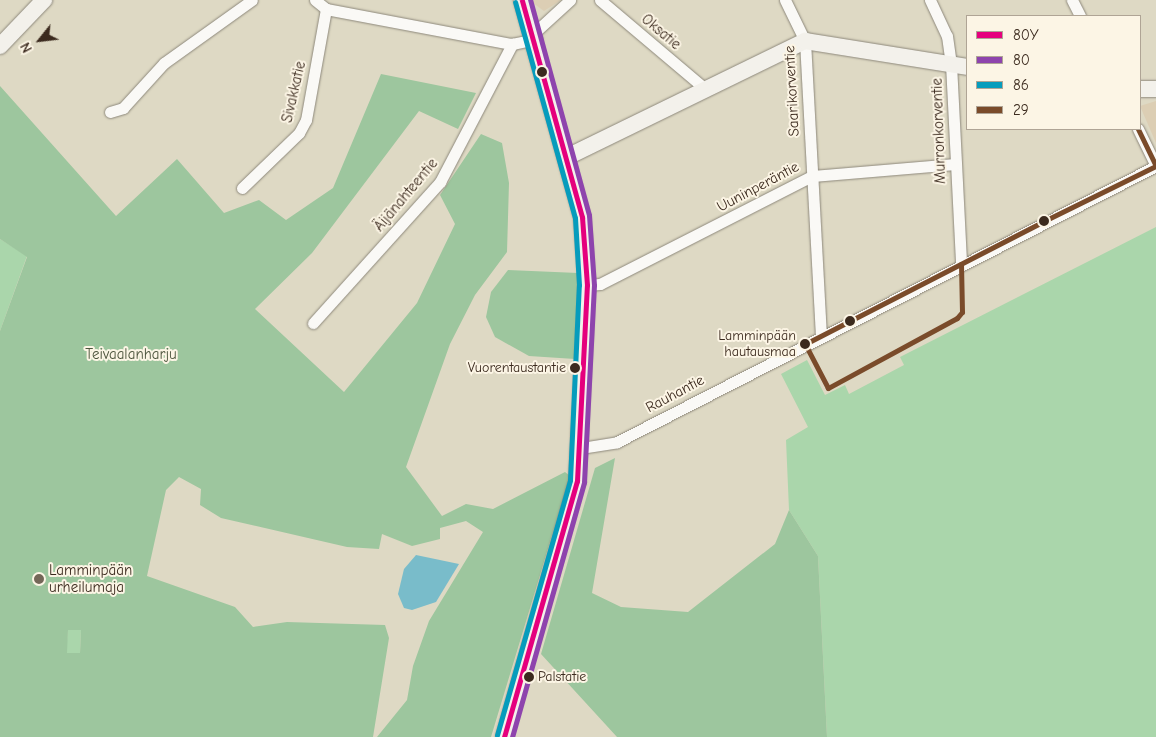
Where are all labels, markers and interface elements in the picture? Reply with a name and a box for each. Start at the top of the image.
street label: Oksatie [638,10,684,54]
north arrow [15,15,65,65]
legend [966,15,1141,130]
text: 80Y [1013,26,1039,44]
text: N [17,39,36,56]
street label: Saarikorventie [781,45,803,137]
text: 80 [1013,51,1030,69]
street label: Sivakkatie [278,60,310,124]
unlabelled marker [537,67,547,77]
text: 86 [1013,76,1029,94]
street label: Murronkorventie [928,78,950,184]
text: 29 [1013,101,1029,119]
street label: Äijänahteentie [370,155,442,235]
street label: Uuninperäntie [714,158,802,216]
unlabelled marker [1039,216,1049,226]
unlabelled marker [845,316,855,326]
place label: Lamminpään hautausmaa [718,328,796,361]
marker: Lamminpään hautausmaa [800,339,810,349]
park label: Teivaalanharju [85,346,177,364]
place label: Vuorentaustantie [468,360,566,376]
marker: Vuorentaustantie [570,363,580,373]
street label: Rauhantie [643,371,707,417]
place label: Lamminpään urheilumaja [49,561,132,596]
marker: Lamminpään urheilumaja [33,573,45,585]
place label: Palstatie [538,669,586,685]
marker: Palstatie [524,672,534,682]

